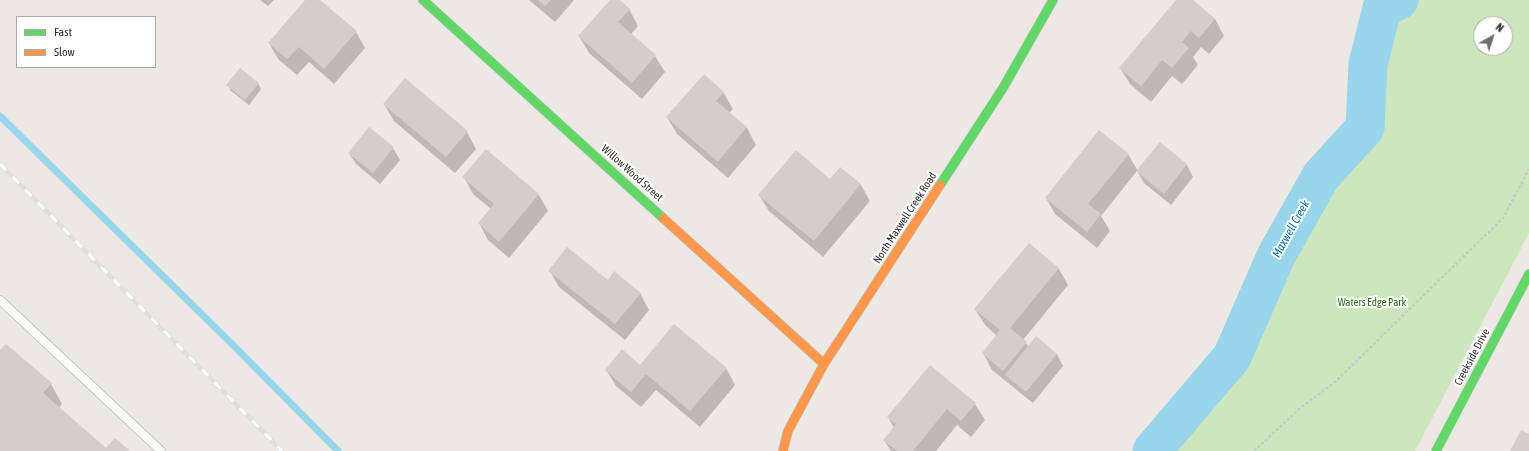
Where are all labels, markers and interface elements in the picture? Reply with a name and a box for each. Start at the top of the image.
legend [16,16,156,68]
north arrow [1473,16,1513,56]
text: N [1494,21,1506,34]
text: Fast [54,25,72,39]
text: Slow [54,45,75,59]
street label: Willow Wood Street [599,142,665,204]
street label: North Maxwell Creek Road [871,170,939,266]
water label: Maxwell Creek [1269,198,1313,260]
park label: Waters Edge Park [1338,296,1406,310]
street label: Creekside Drive [1452,326,1492,388]

